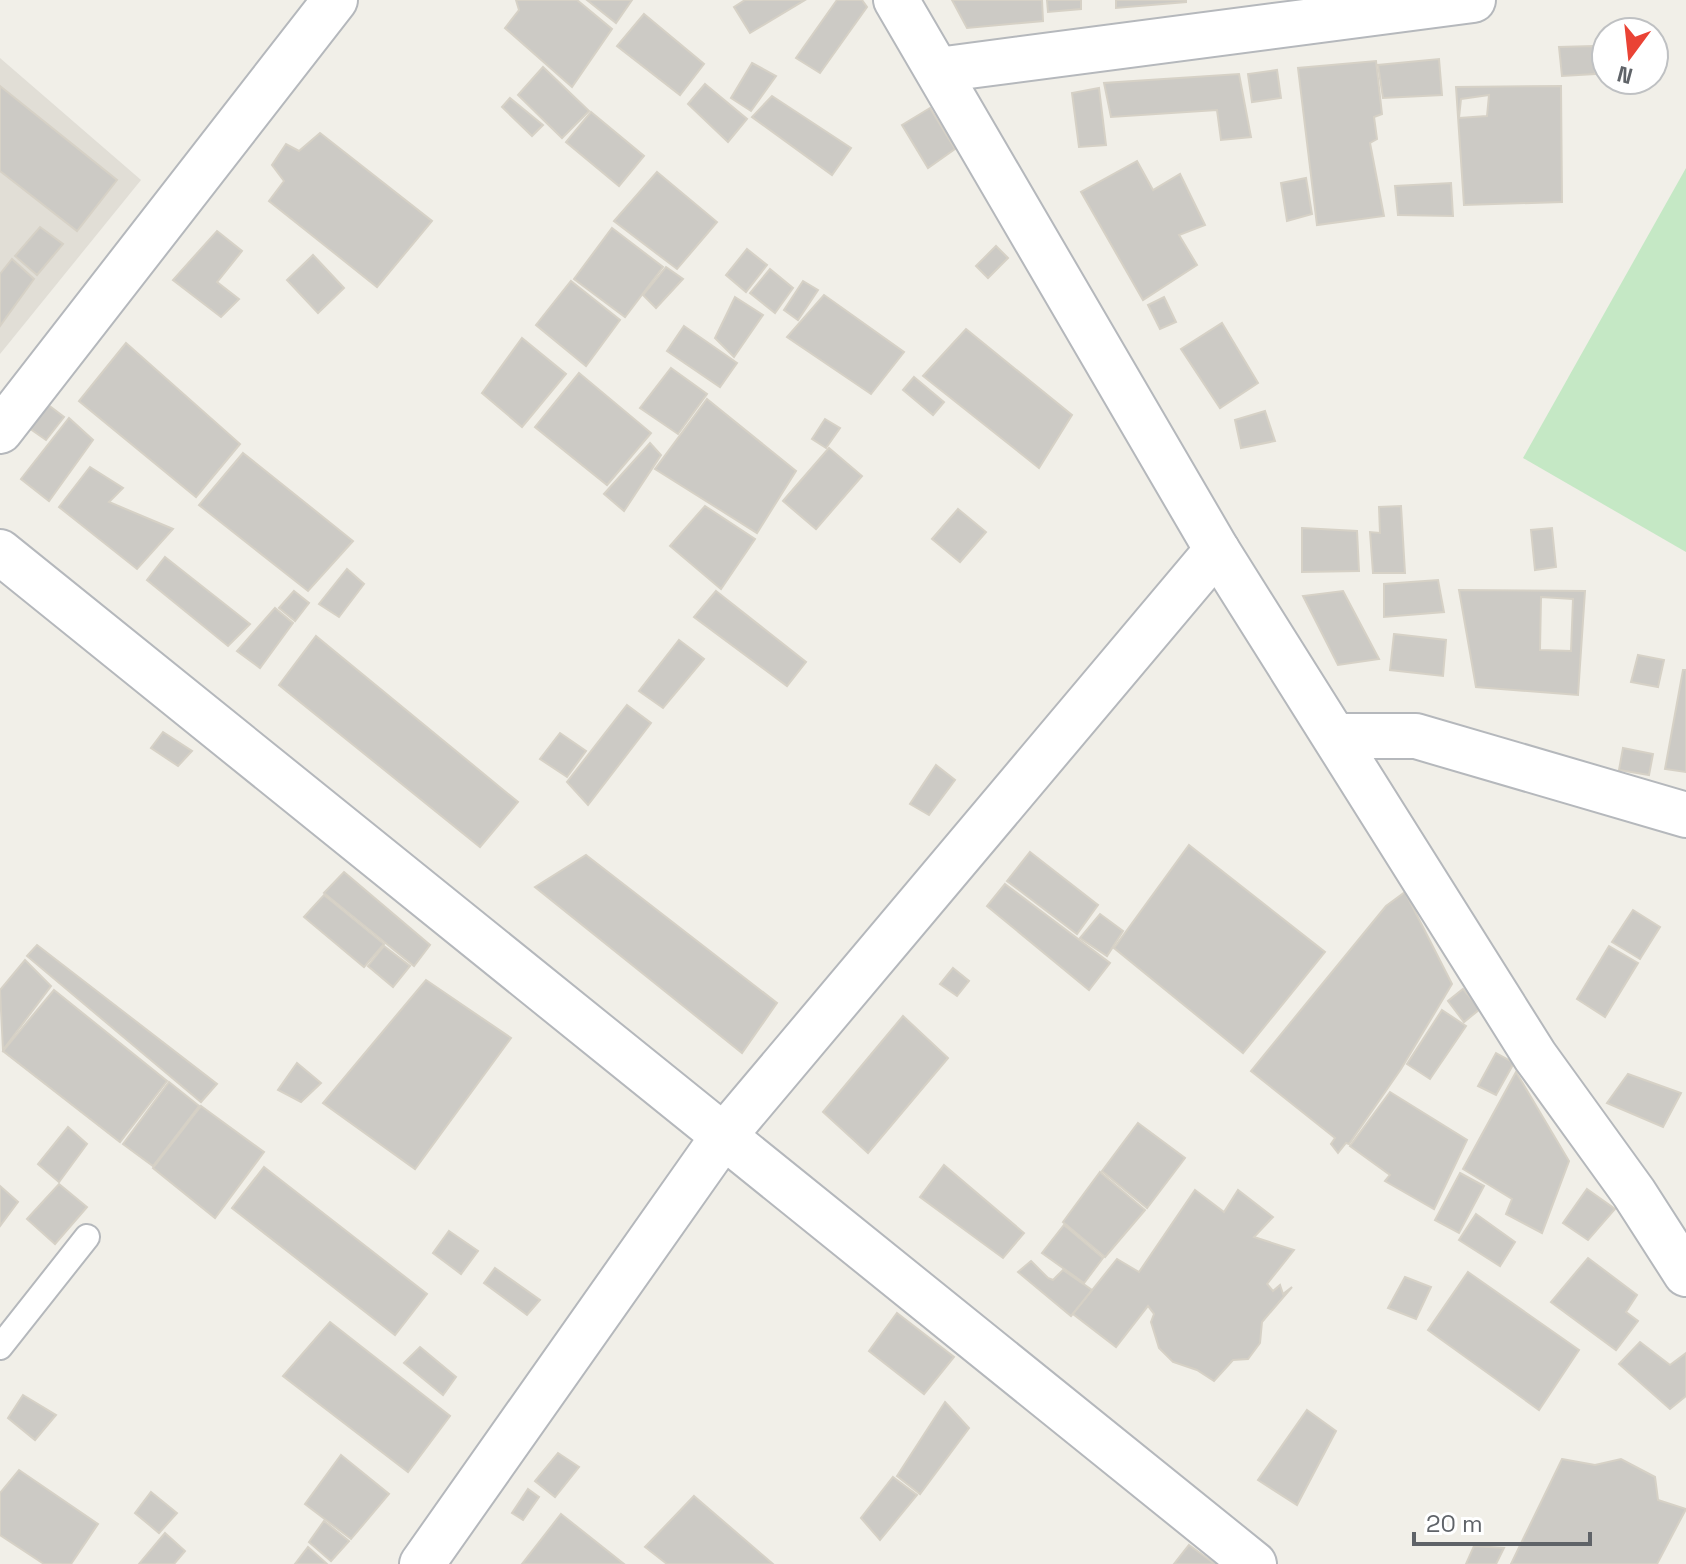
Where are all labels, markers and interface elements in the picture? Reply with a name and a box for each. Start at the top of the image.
north arrow [1590,16,1670,96]
text: N [1614,60,1636,91]
scale bar [1414,1496,1590,1546]
text: 20 m [1426,1508,1483,1539]

